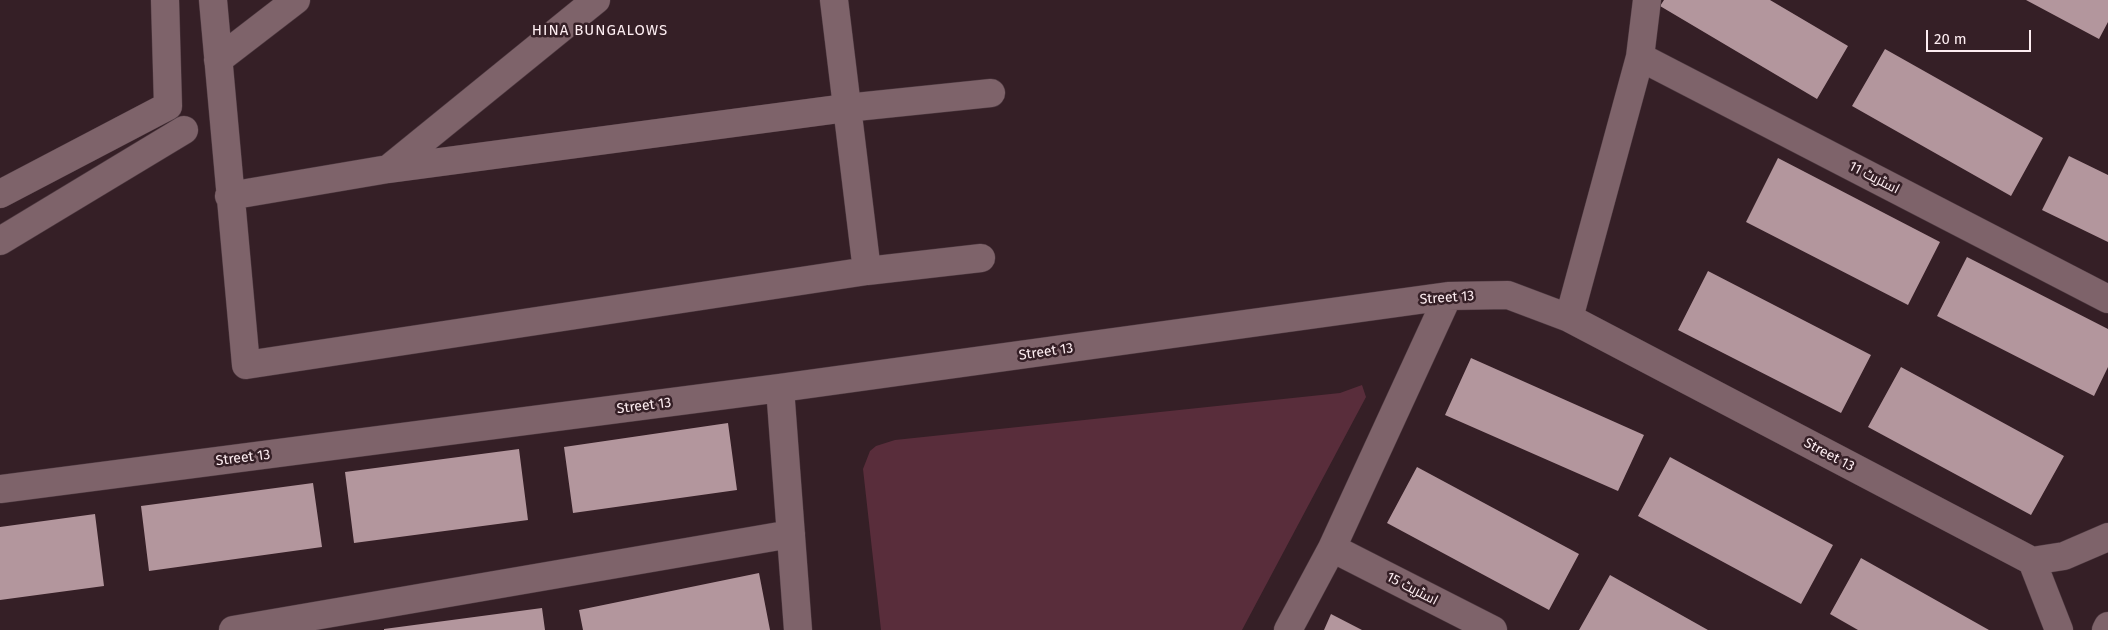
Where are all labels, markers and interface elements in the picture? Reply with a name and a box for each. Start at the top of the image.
scale bar [1928,20,2033,52]
district label: HINA BUNGALOWS [530,22,670,40]
text: 20 m [1934,30,1967,48]
street label: اسٹریٹ 11 [1846,158,1902,198]
street label: Street 13 [1419,288,1475,308]
street label: Street 13 [1018,340,1074,364]
street label: Street 13 [616,394,672,418]
street label: Street 13 [1801,435,1857,475]
street label: Street 13 [215,446,271,470]
street label: اسٹریٹ 15 [1383,569,1441,609]

